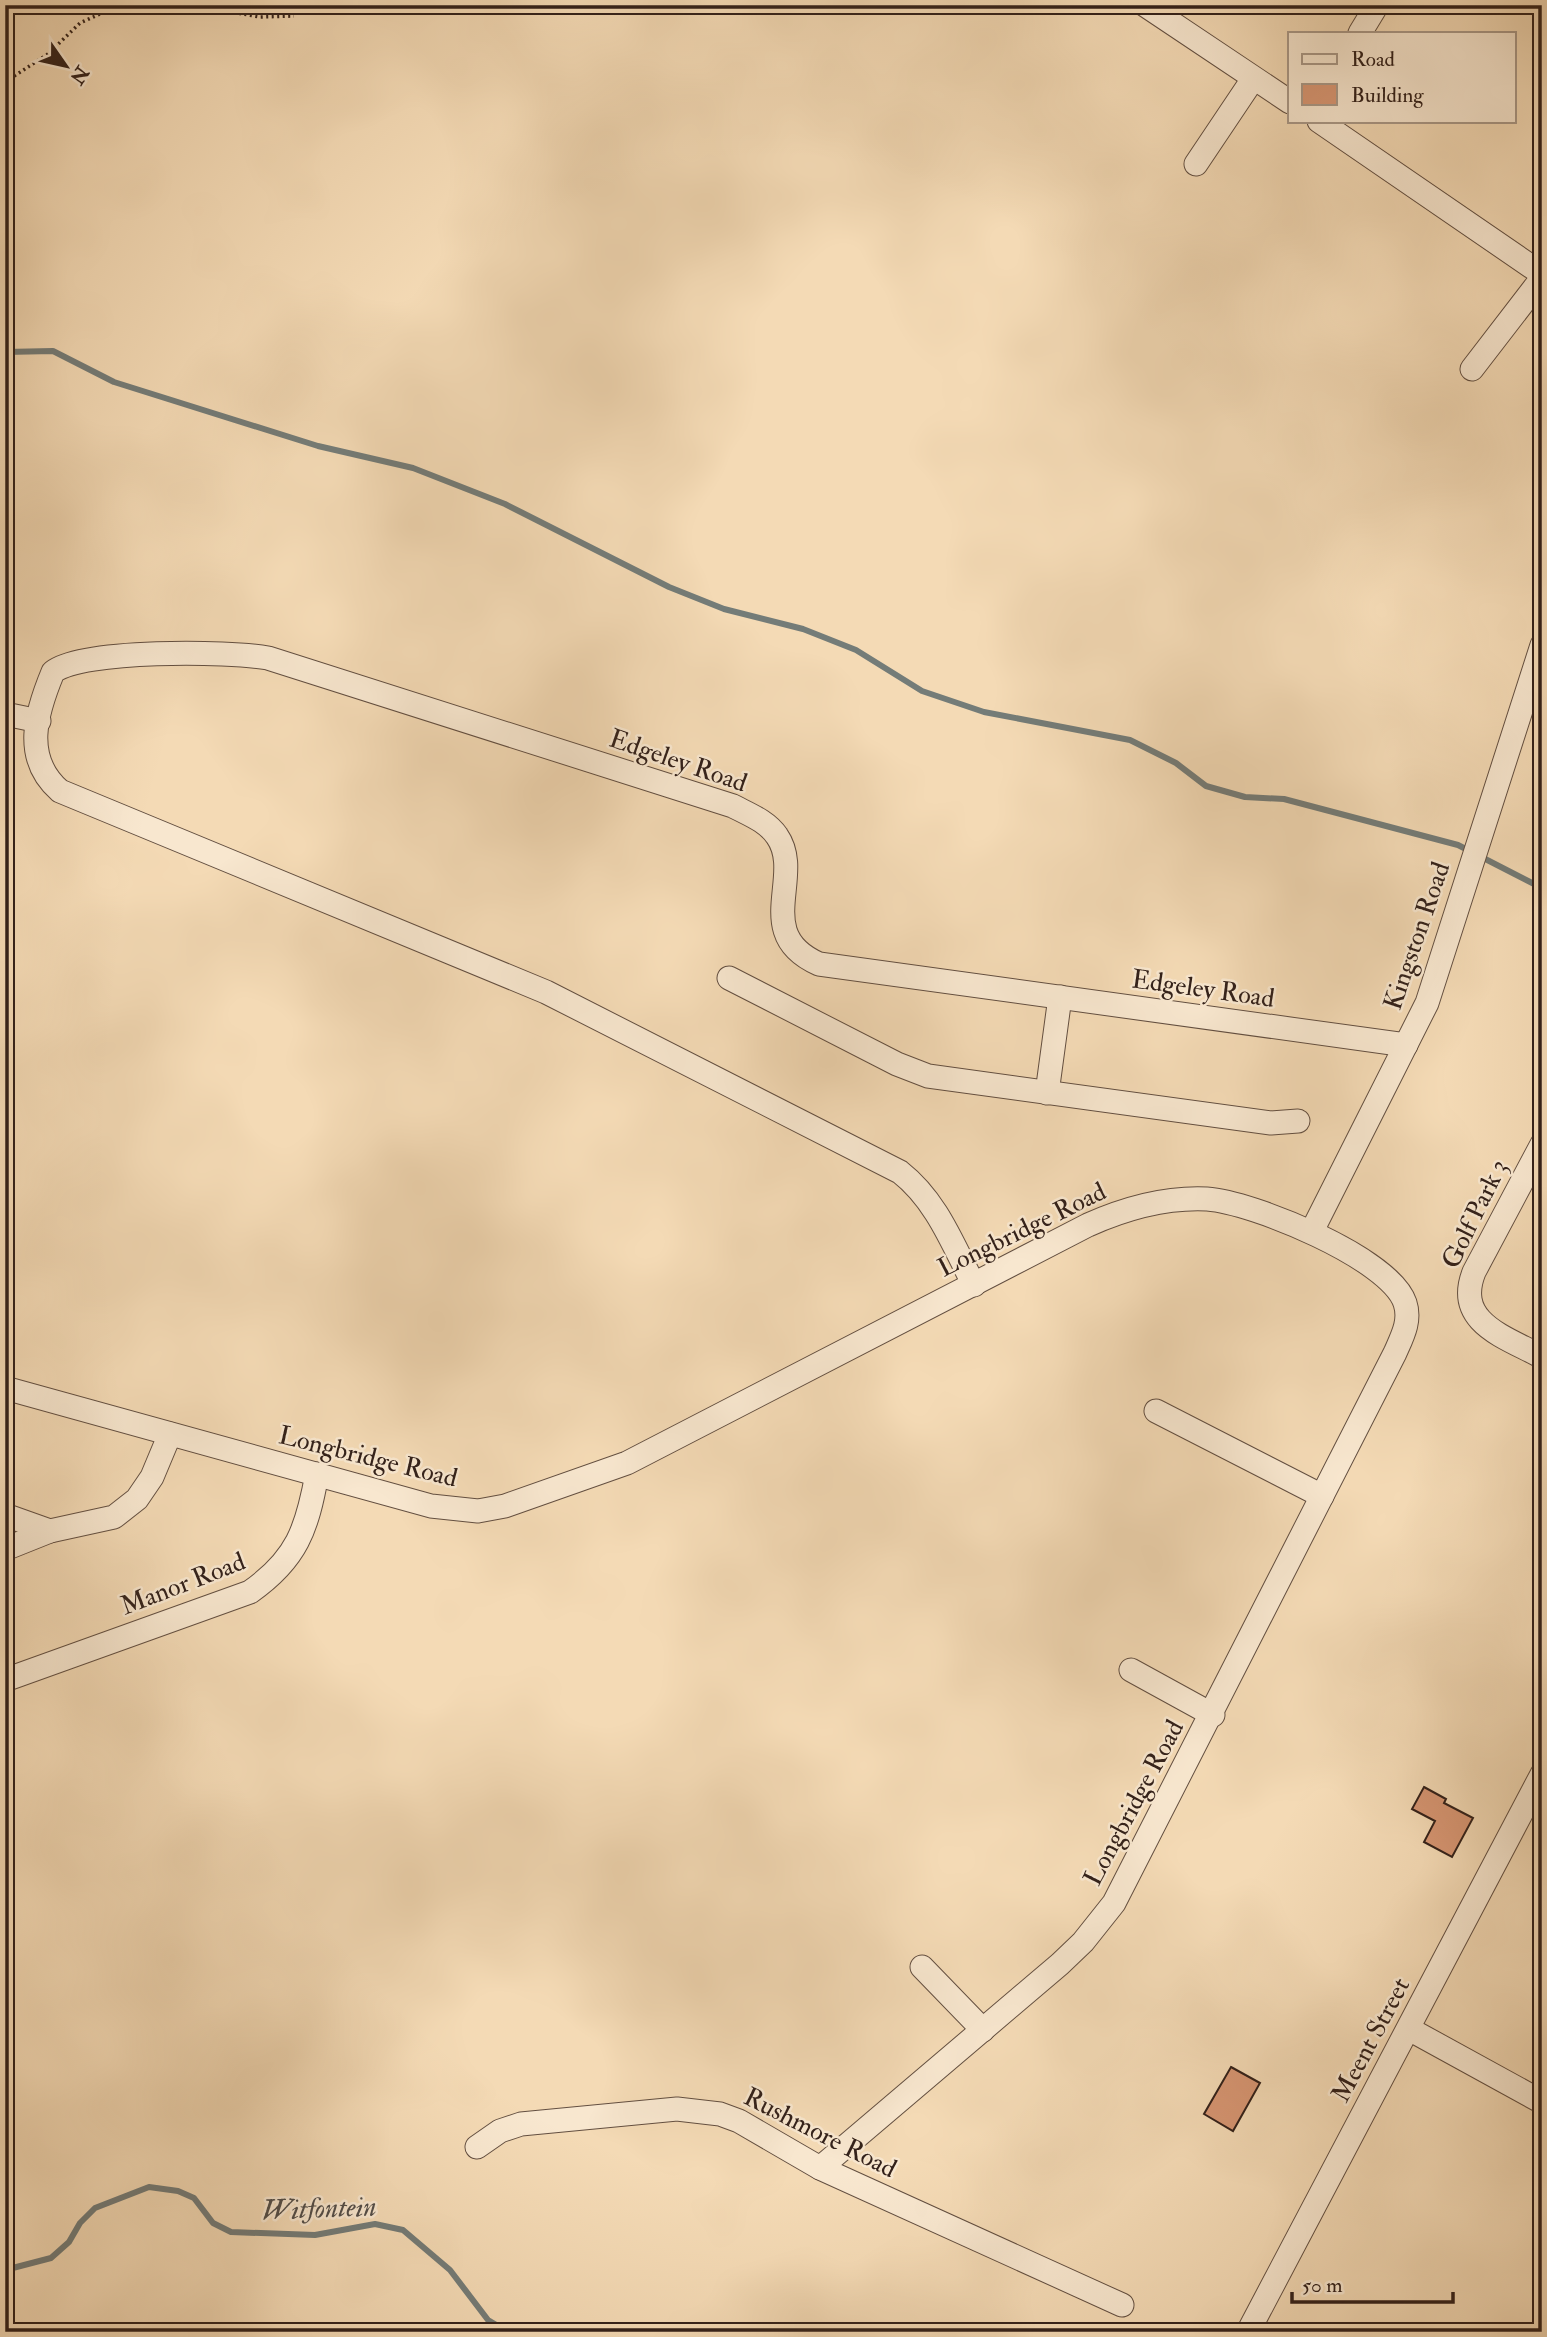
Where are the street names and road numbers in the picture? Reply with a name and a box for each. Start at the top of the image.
street label: Edgeley Road [605,722,751,800]
street label: Kingston Road [1377,858,1457,1014]
street label: Edgeley Road [1130,963,1277,1015]
street label: Golf Park 3 [1435,1154,1515,1274]
street label: Longbridge Road [933,1175,1111,1285]
street label: Longbridge Road [275,1419,461,1495]
street label: Manor Road [116,1546,250,1622]
street label: Longbridge Road [1077,1714,1191,1891]
street label: Meent Street [1325,1972,1417,2108]
street label: Rushmore Road [738,2081,902,2185]

